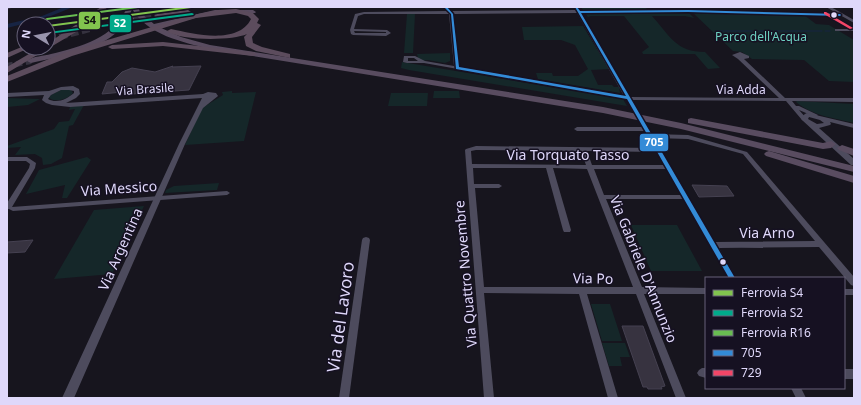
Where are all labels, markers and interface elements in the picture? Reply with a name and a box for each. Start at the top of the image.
unlabelled marker [829,10,839,20]
line badge: S4 [78,11,101,30]
text: S4 [84,12,97,27]
line badge: S2 [109,14,132,33]
text: S2 [114,15,126,30]
north arrow [16,16,56,56]
text: N [17,28,34,40]
park label: Parco dell'Acqua [715,28,807,45]
street label: Via Brasile [115,78,175,100]
street label: Via Adda [716,81,766,98]
line badge: 705 [639,133,669,152]
text: 705 [645,134,663,149]
street label: Via Torquato Tasso [507,145,629,164]
street label: Via Messico [80,176,158,200]
street label: Via Gabriele D'Annunzio [606,193,682,345]
street label: Via Quattro Novembre [449,200,481,348]
street label: Via Argentina [93,205,147,293]
street label: Via Arno [739,223,795,242]
unlabelled marker [718,257,728,267]
street label: Via del Lavoro [321,260,359,374]
street label: Via Po [573,268,613,288]
legend [705,277,845,389]
text: Ferrovia S4 [741,284,803,301]
text: Ferrovia S2 [741,304,803,321]
text: Ferrovia R16 [741,324,811,341]
text: 705 [741,344,762,361]
text: 729 [741,364,762,381]

